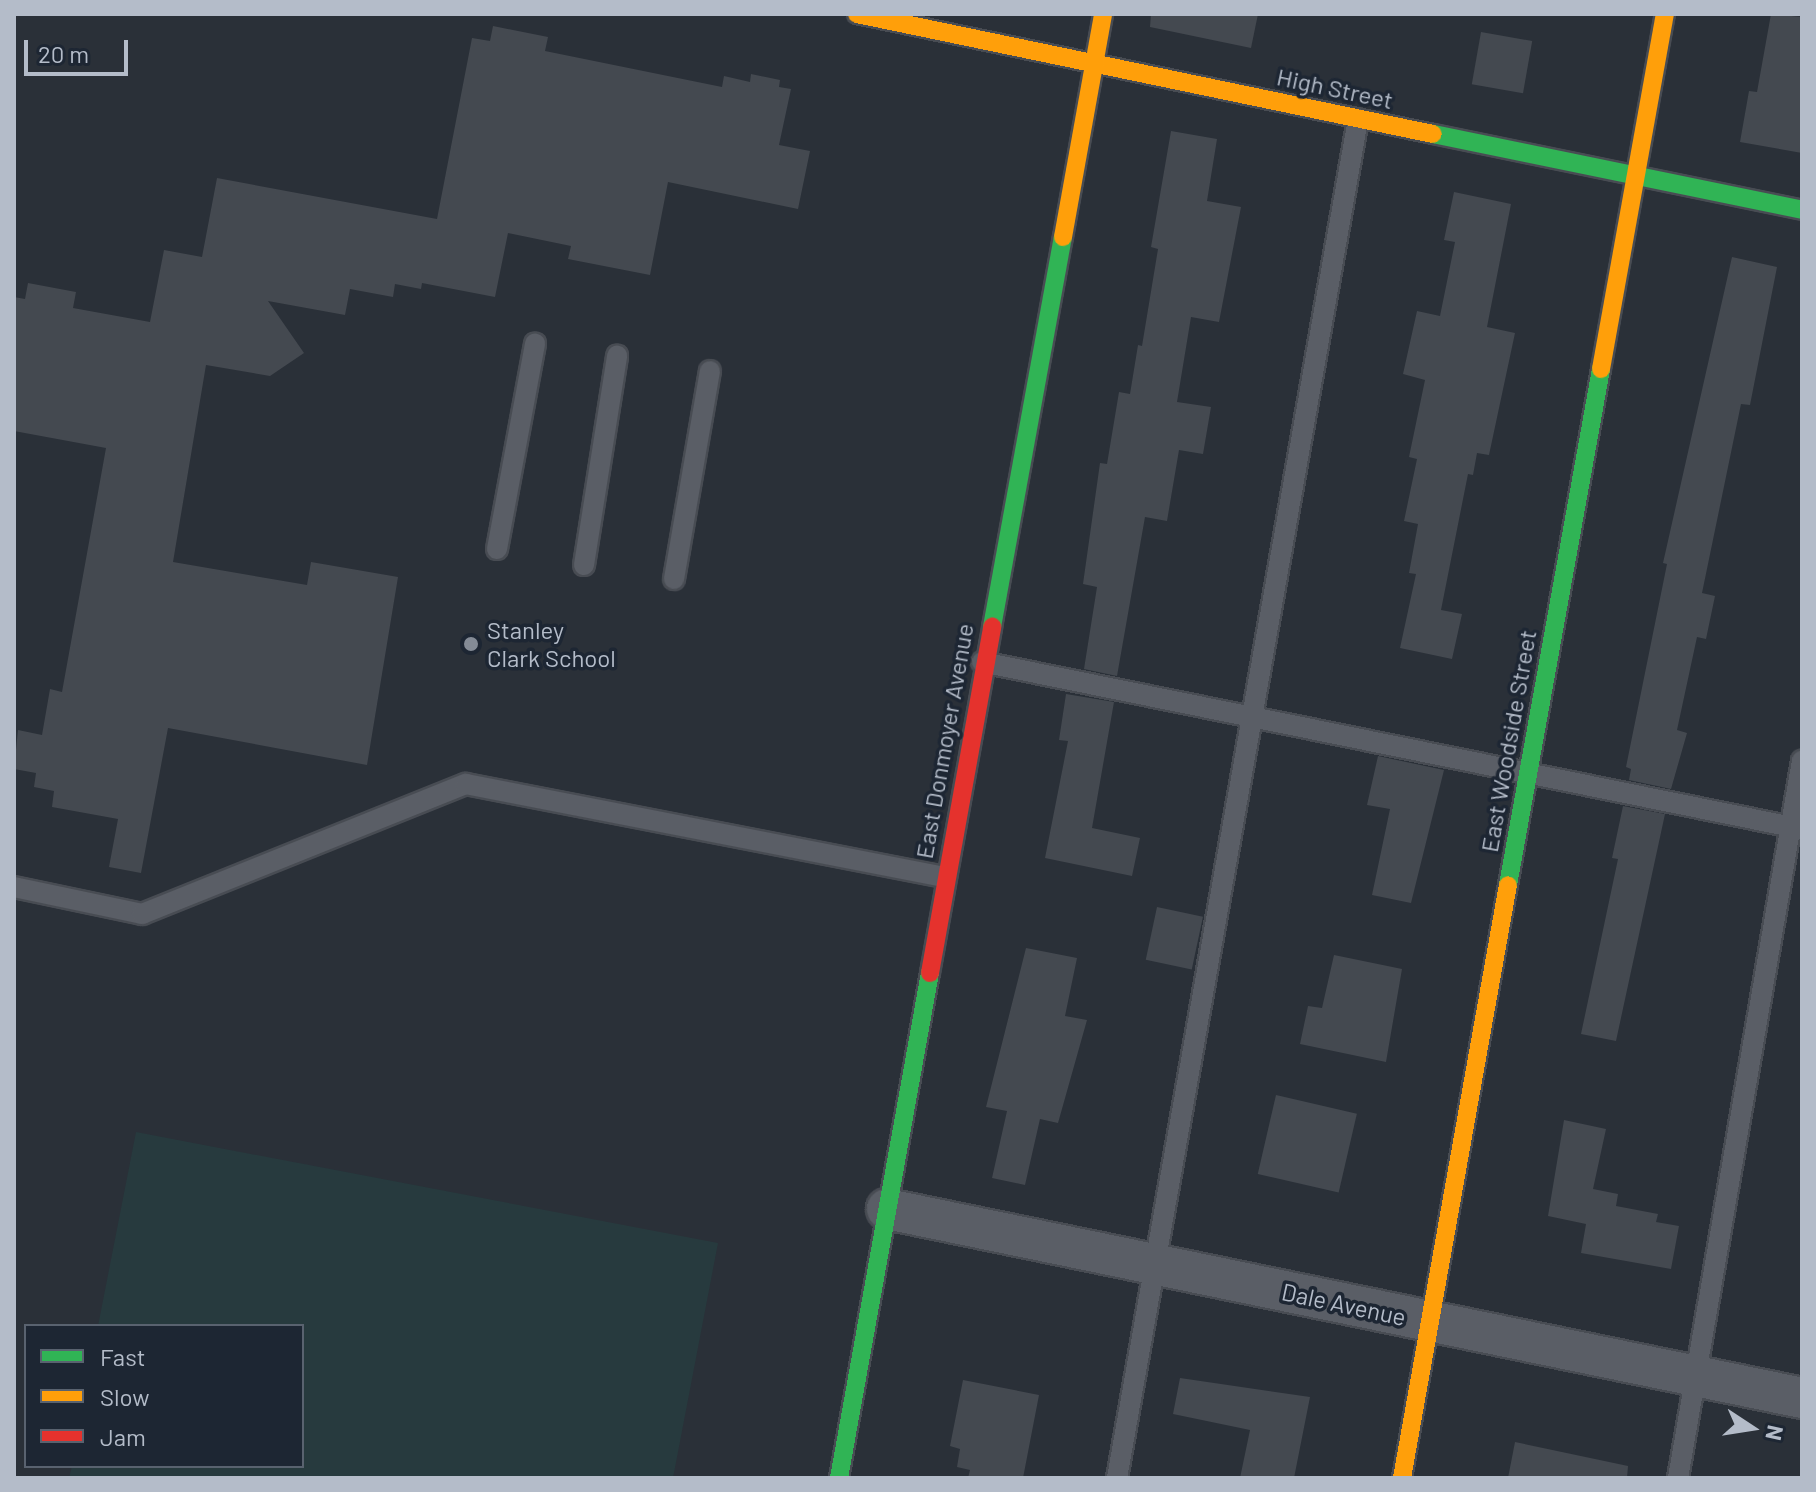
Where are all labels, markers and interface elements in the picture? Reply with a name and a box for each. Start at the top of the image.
scale bar [28,24,132,74]
text: 20 m [38,39,89,68]
street label: High Street [1274,62,1396,114]
place label: Stanley Clark School [487,616,616,672]
street label: East Donmoyer Avenue [909,621,979,861]
street label: East Woodside Street [1474,628,1542,854]
marker: Stanley Clark School [462,635,480,653]
street label: Dale Avenue [1279,1277,1409,1331]
legend [24,1324,304,1468]
text: Fast [100,1342,145,1371]
text: Slow [100,1382,149,1411]
north arrow [1712,1388,1792,1468]
text: Jam [100,1422,146,1451]
text: N [1761,1423,1790,1443]

